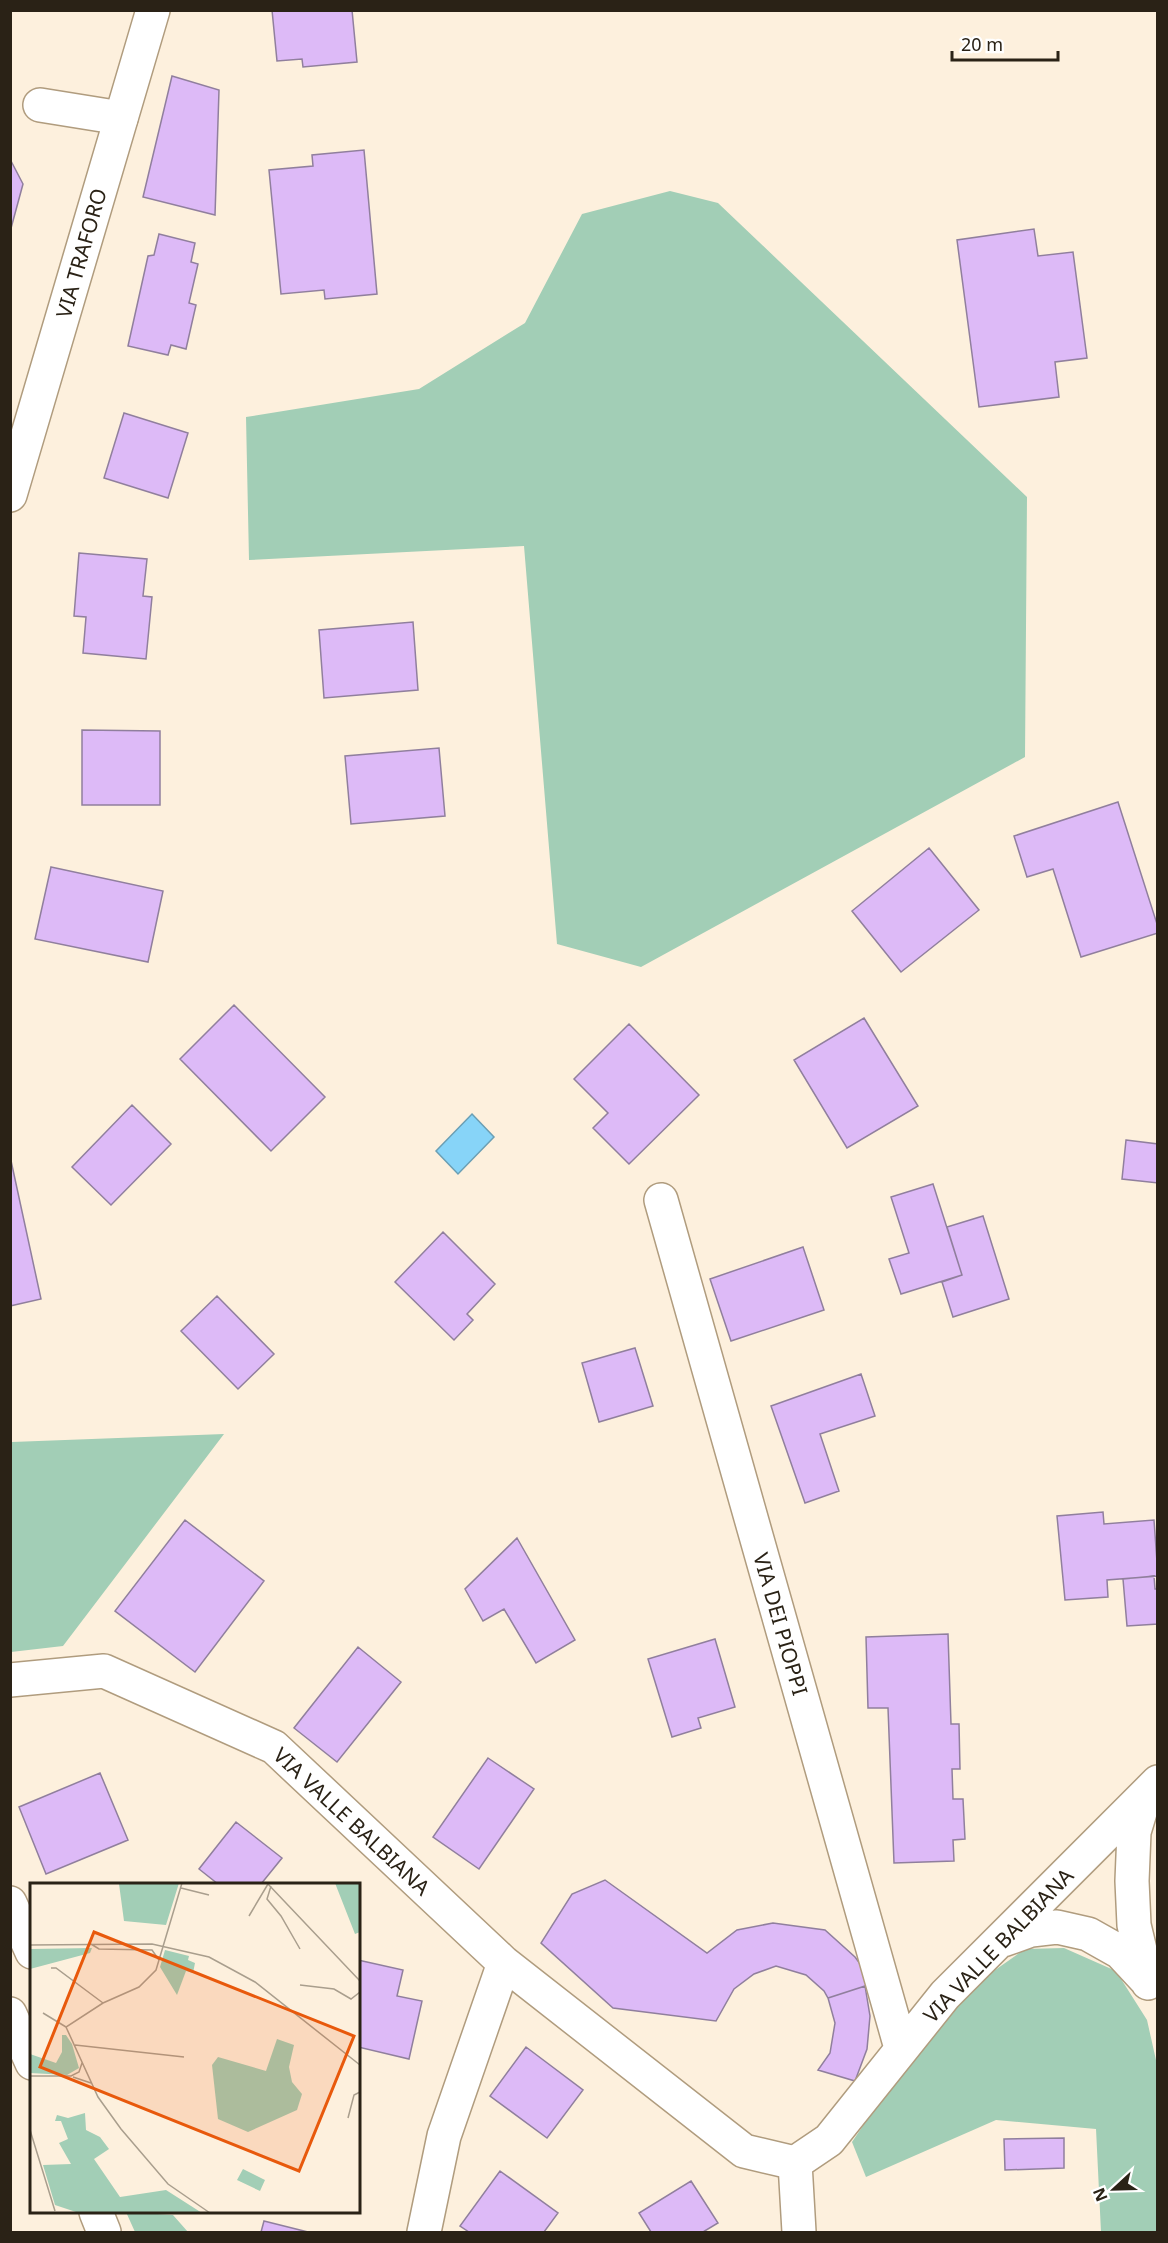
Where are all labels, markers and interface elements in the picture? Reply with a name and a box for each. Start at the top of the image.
scale bar [952,24,1058,62]
text: 20 m [961,32,1003,56]
street label: VIA TRAFORO [49,185,113,321]
street label: VIA DEI PIOPPI [747,1550,815,1698]
street label: VIA VALLE BALBIANA [268,1741,437,1901]
street label: VIA VALLE BALBIANA [917,1861,1080,2028]
inset map [30,1883,360,2213]
north arrow [1084,2159,1144,2219]
text: N [1087,2184,1113,2205]

